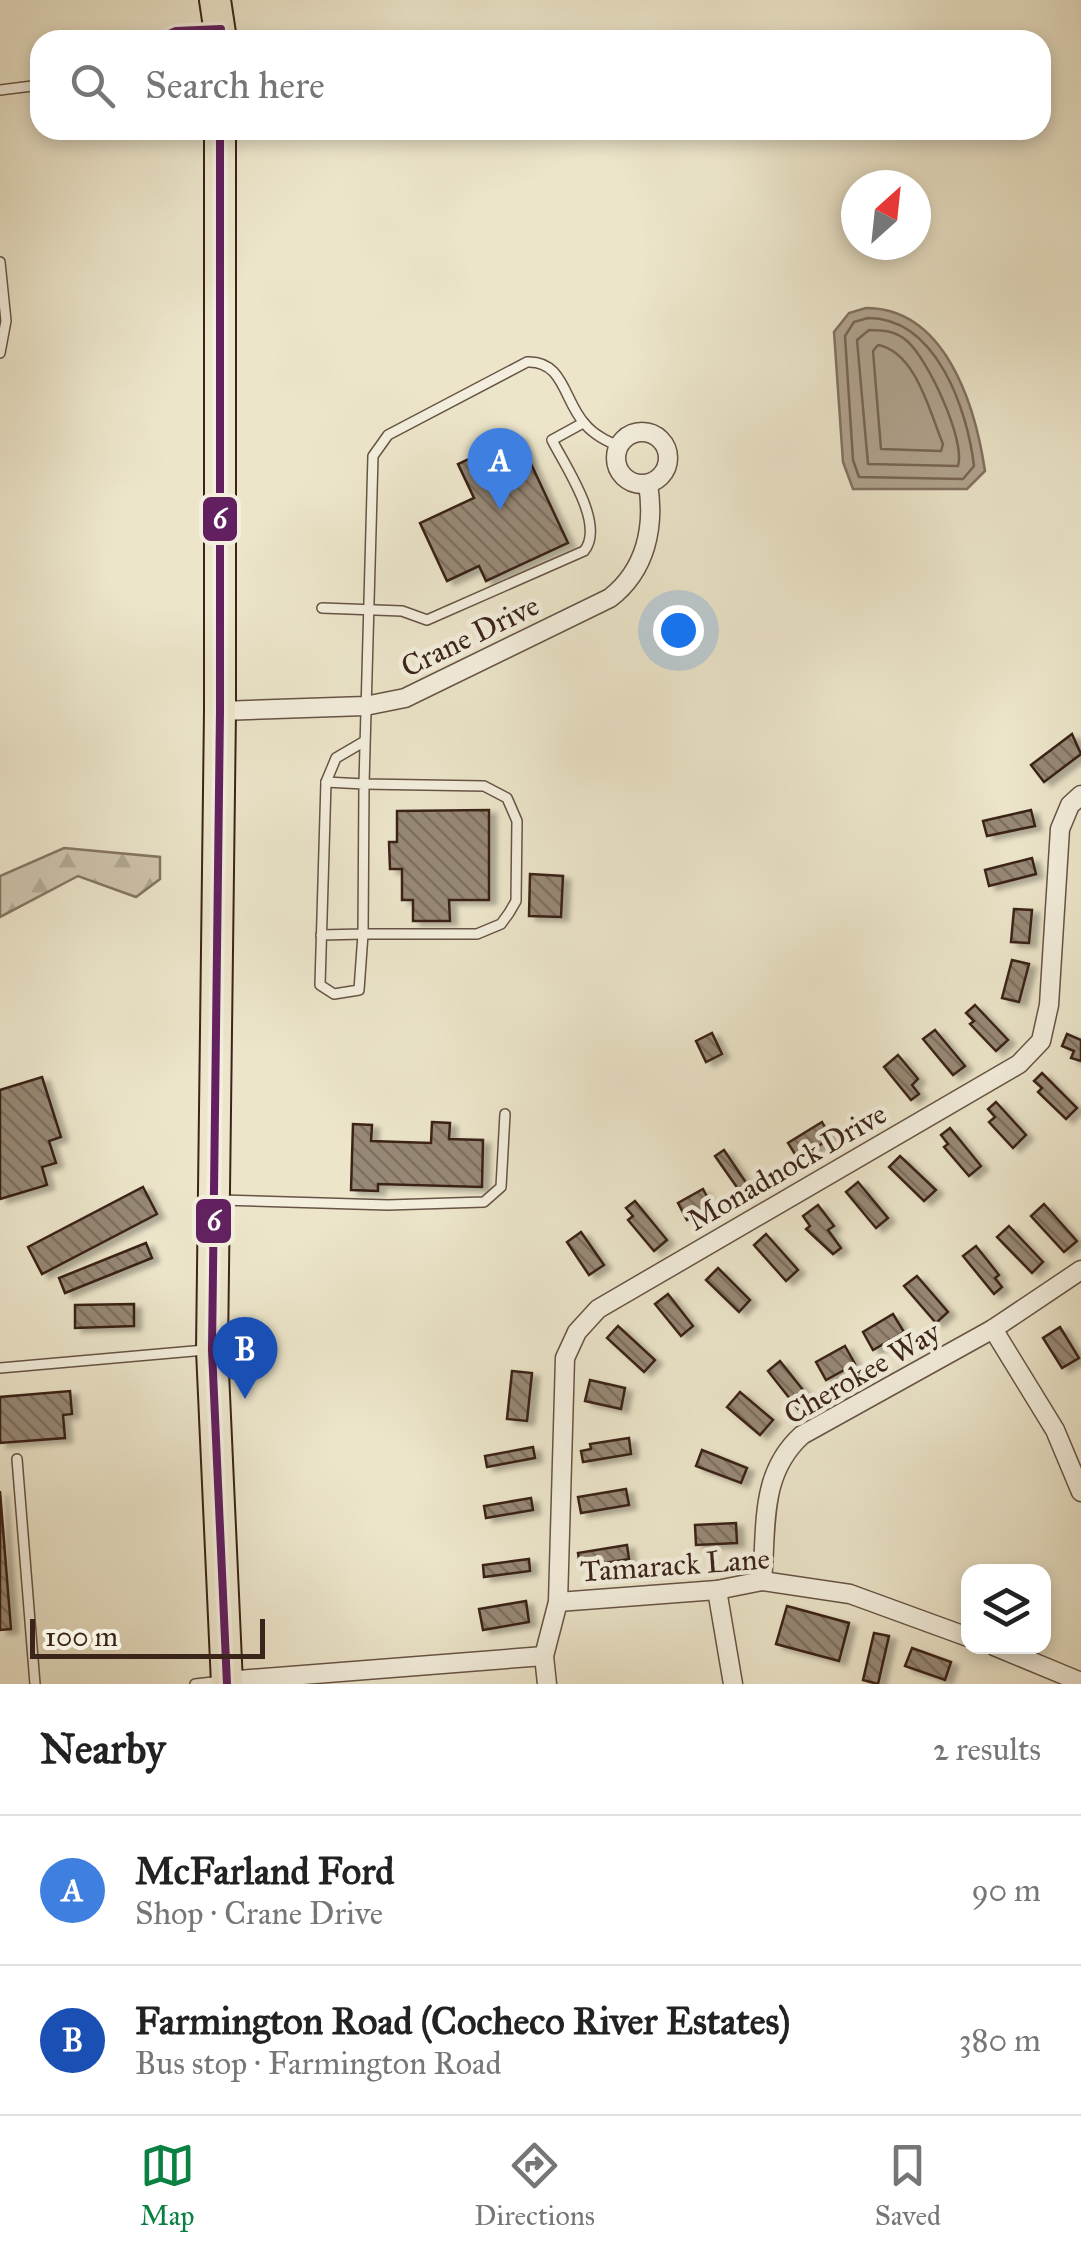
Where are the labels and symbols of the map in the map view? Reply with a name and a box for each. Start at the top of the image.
north arrow [841,170,931,260]
pin: A [468,428,532,510]
line badge: 6 [201,495,239,543]
text: 6 [213,501,229,536]
street label: Crane Drive [395,587,545,685]
your location [653,605,704,656]
street label: Monadnock Drive [681,1095,893,1239]
line badge: 6 [194,1197,233,1245]
text: 6 [207,1203,223,1238]
street label: Cherokee Way [778,1313,947,1432]
pin: B [212,1316,278,1399]
street label: Tamarack Lane [579,1540,771,1590]
scale bar [30,1614,265,1658]

